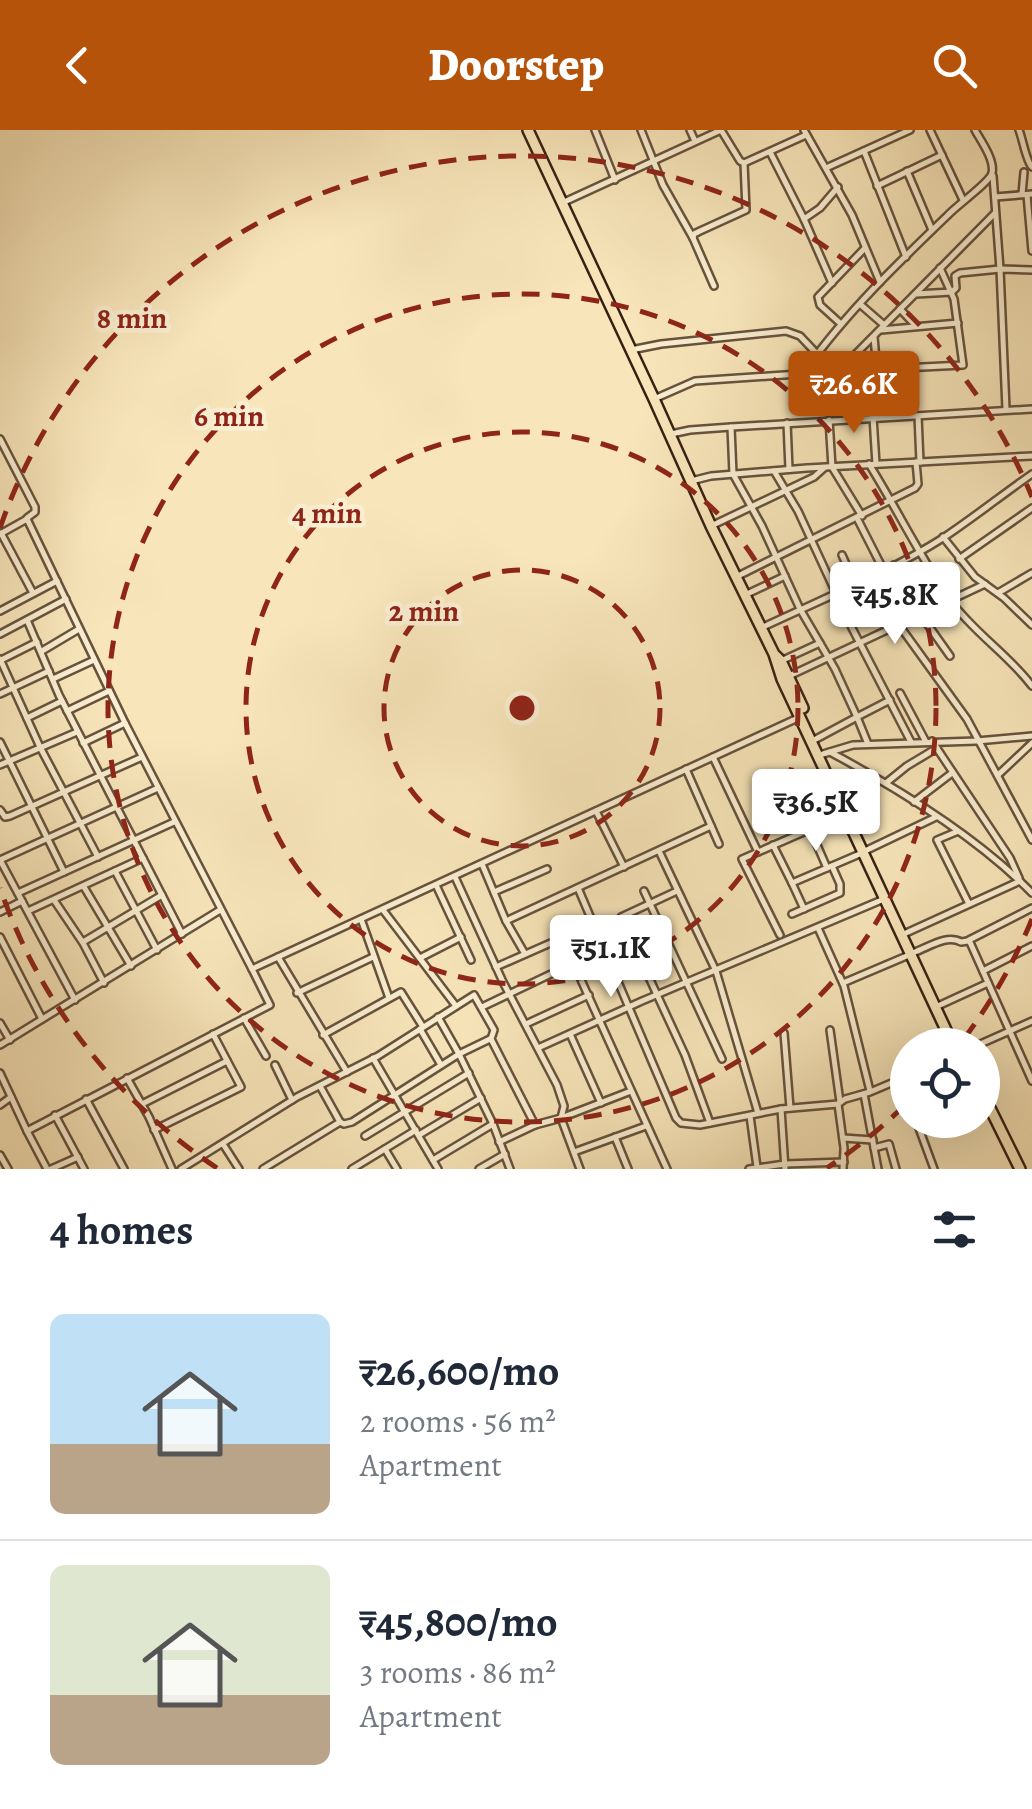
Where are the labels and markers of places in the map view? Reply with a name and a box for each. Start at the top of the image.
pin: ₹26.6K [773,351,935,436]
pin: ₹45.8K [814,562,976,647]
centre of rings [504,690,540,726]
pin: ₹36.5K [735,769,897,854]
pin: ₹51.1K [530,915,692,1000]

